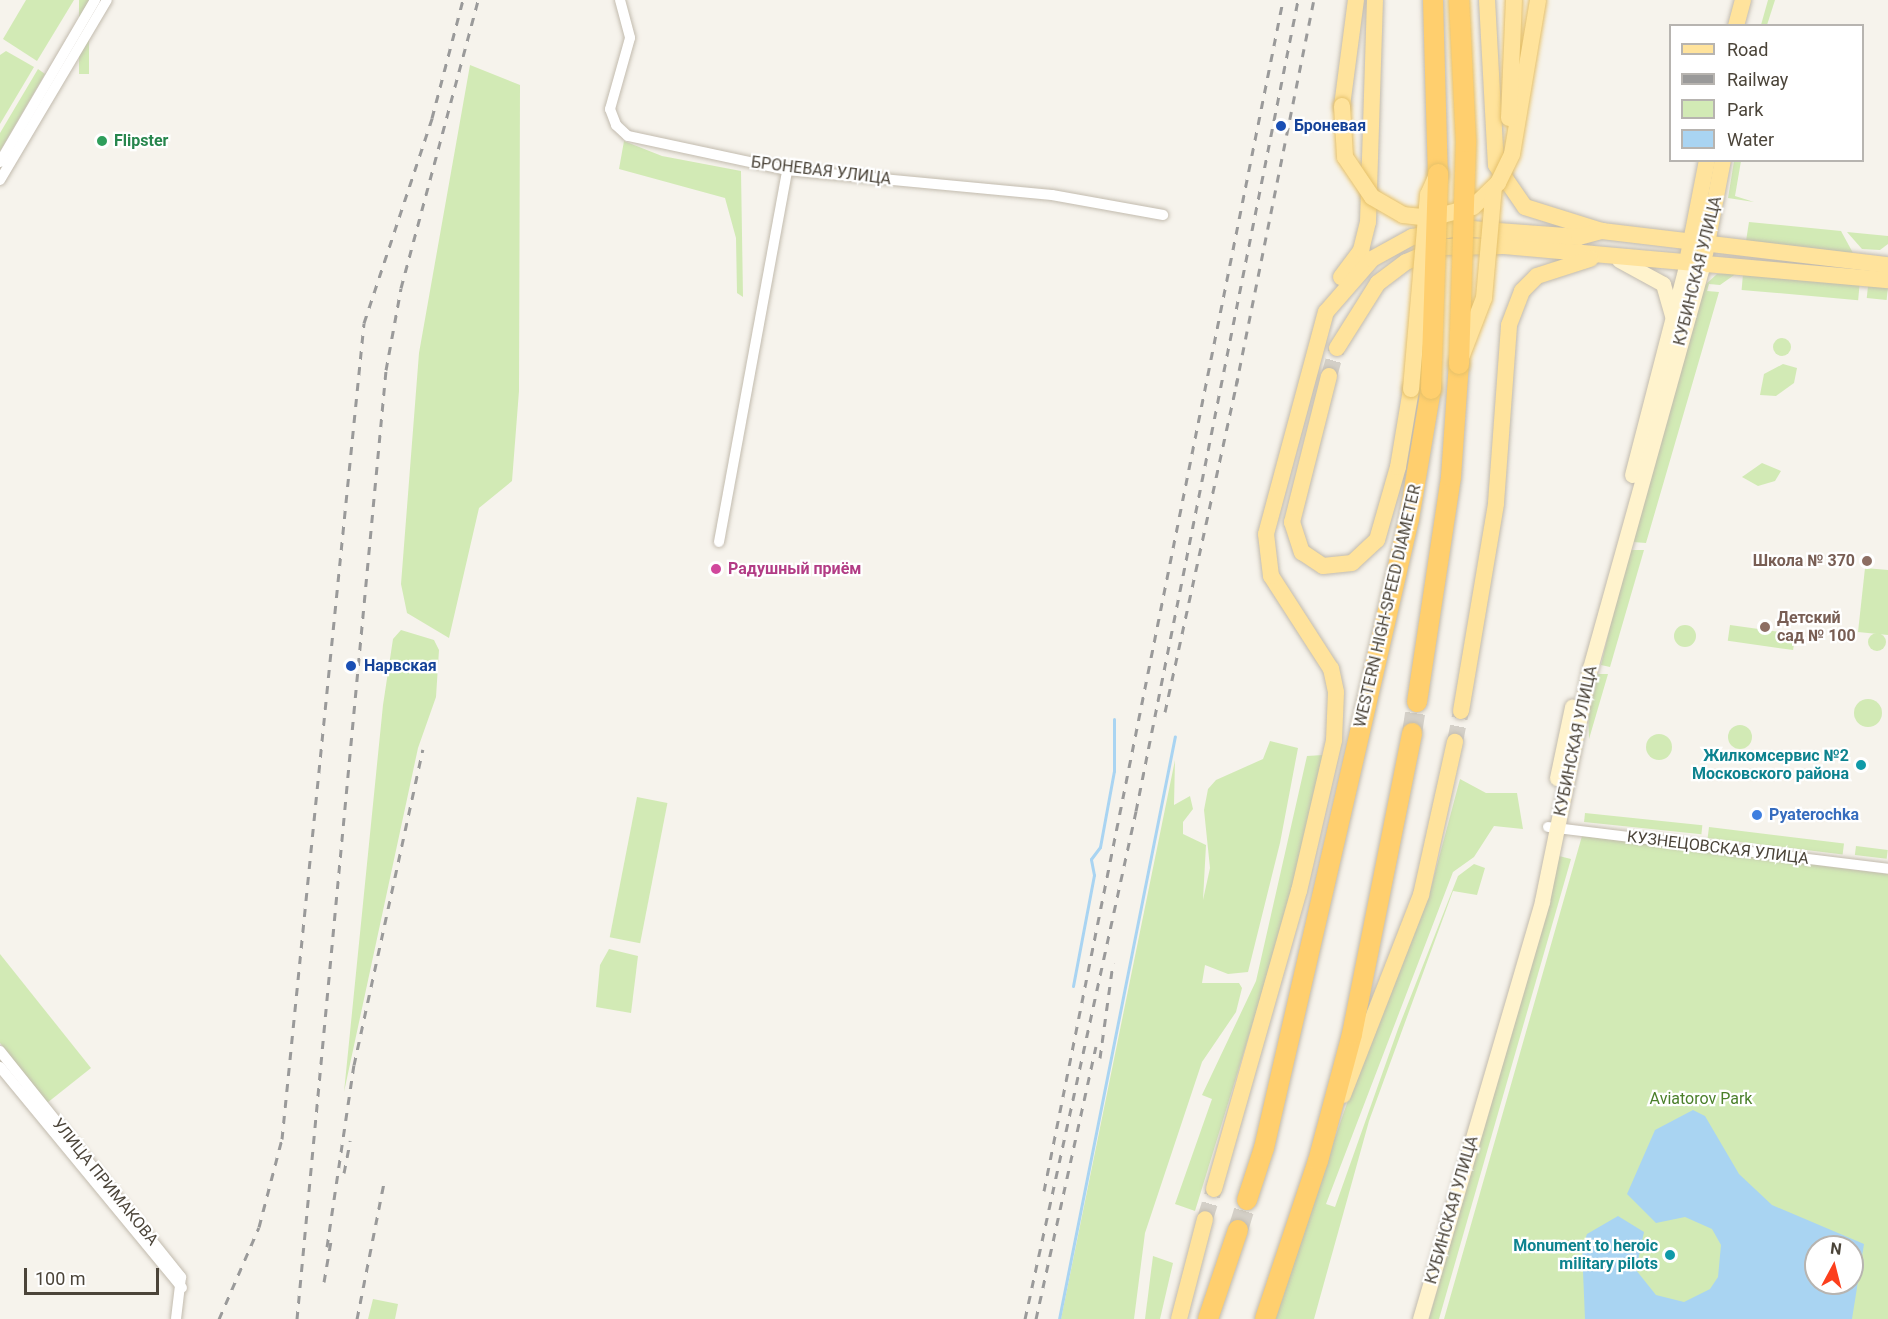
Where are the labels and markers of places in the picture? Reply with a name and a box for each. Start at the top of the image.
place label: Броневая [1294,116,1366,136]
marker: Броневая [1272,117,1290,135]
place label: Flipster [114,131,168,151]
marker: Flipster [95,134,109,148]
place label: Школа № 370 [1753,551,1855,571]
marker: Школа № 370 [1860,554,1874,568]
place label: Радушный приём [728,559,861,579]
marker: Радушный приём [709,562,723,576]
place label: Детский сад № 100 [1777,608,1856,646]
marker: Детский сад № 100 [1758,620,1772,634]
place label: Нарвская [364,656,437,676]
marker: Нарвская [342,657,360,675]
place label: Жилкомсервис №2 Московского района [1692,746,1849,784]
marker: Жилкомсервис №2 Московского района [1854,758,1868,772]
place label: Pyaterochka [1769,805,1859,825]
marker: Pyaterochka [1750,808,1764,822]
place label: Monument to heroic military pilots [1513,1236,1658,1274]
marker: Monument to heroic military pilots [1663,1248,1677,1262]

